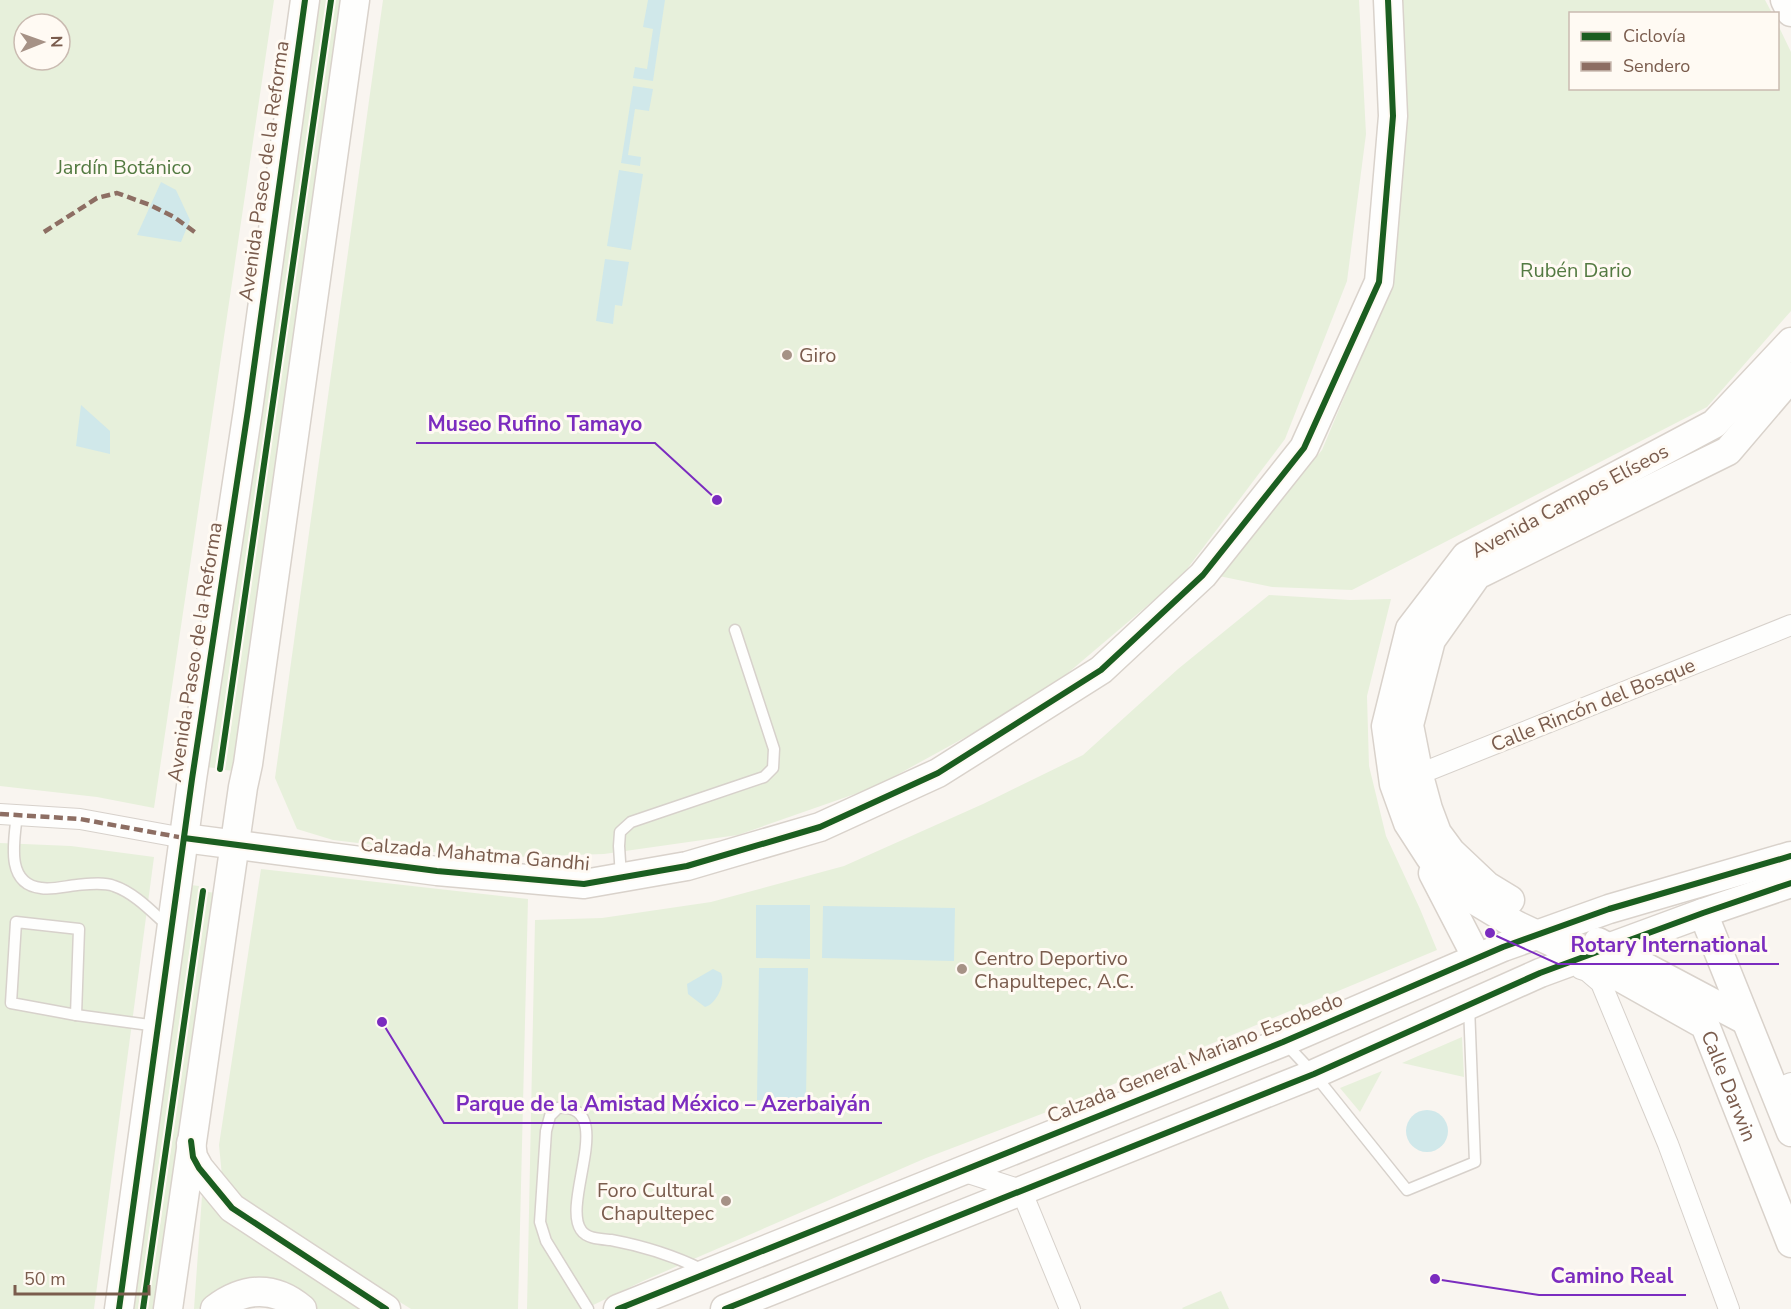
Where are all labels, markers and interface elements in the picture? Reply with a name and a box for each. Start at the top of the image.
north arrow [12,12,72,72]
legend [1569,12,1779,90]
text: Ciclovía [1623,24,1686,48]
text: N [45,36,67,48]
street label: Avenida Paseo de la Reforma [232,39,296,303]
text: Sendero [1623,54,1690,78]
park label: Jardín Botánico [55,154,192,181]
park label: Rubén Dario [1520,257,1632,284]
place label: Giro [799,342,836,369]
marker: Giro [780,348,794,362]
callout: Museo Rufino Tamayo [416,404,655,443]
text: Museo Rufino Tamayo [428,410,642,438]
street label: Avenida Campos Elíseos [1467,437,1673,565]
street label: Avenida Paseo de la Reforma [161,520,229,784]
street label: Calle Rincón del Bosque [1487,652,1699,758]
street label: Calzada Mahatma Gandhi [359,831,591,877]
callout: Rotary International [1558,925,1779,964]
text: Rotary International [1571,931,1768,959]
place label: Centro Deportivo Chapultepec, A.C. [974,945,1134,995]
marker: Centro Deportivo Chapultepec, A.C. [955,962,969,976]
street label: Calzada General Mariano Escobedo [1043,986,1347,1130]
street label: Calle Darwin [1695,1026,1763,1145]
callout: Parque de la Amistad México – Azerbaiyán [444,1084,882,1123]
text: Parque de la Amistad México – Azerbaiyán [456,1090,870,1118]
place label: Foro Cultural Chapultepec [597,1177,714,1227]
marker: Foro Cultural Chapultepec [719,1194,733,1208]
callout: Camino Real [1539,1256,1686,1295]
scale bar [15,1258,148,1296]
text: Camino Real [1551,1262,1674,1290]
text: 50 m [24,1267,66,1291]

